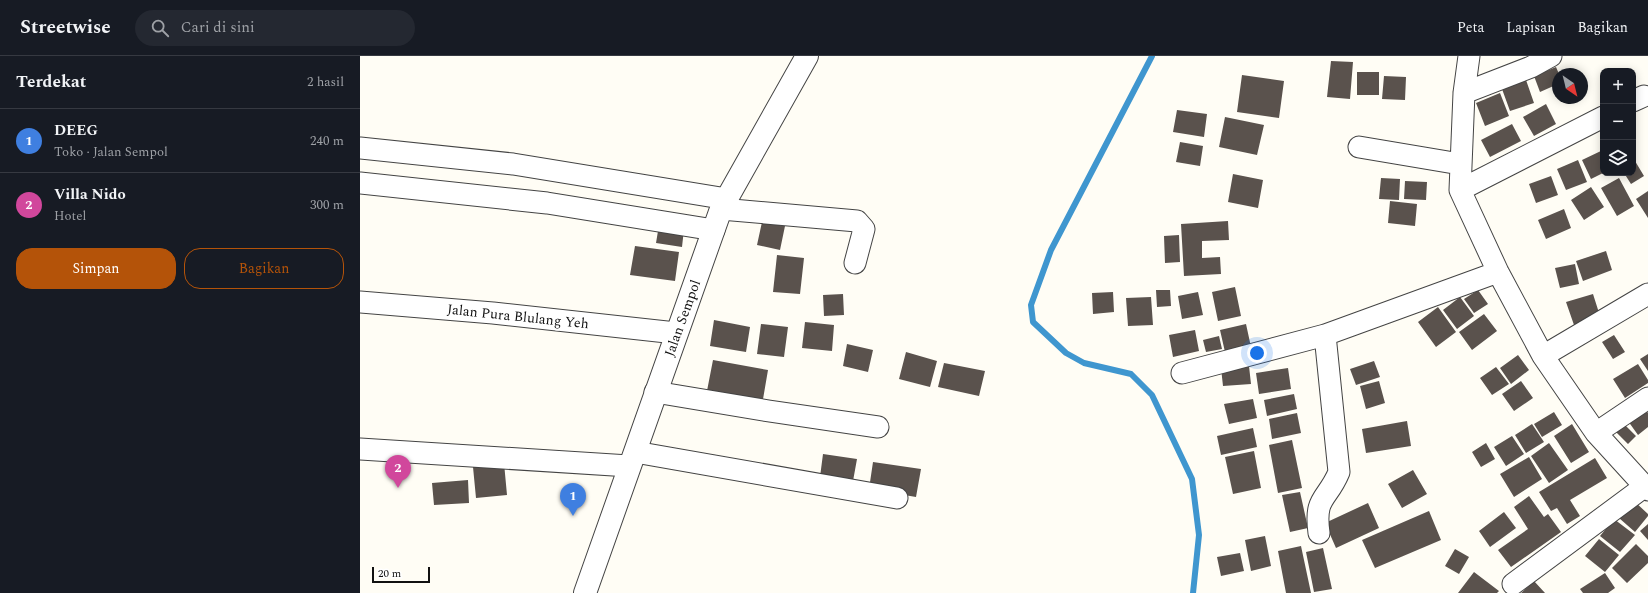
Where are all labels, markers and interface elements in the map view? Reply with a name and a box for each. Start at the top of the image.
search box [135,10,415,46]
text: Streetwise [20,13,111,42]
text: Cari di sini [181,16,255,39]
icon: search [149,17,171,39]
text: Peta [1457,17,1484,38]
text: Lapisan [1506,17,1555,38]
text: Bagikan [1577,17,1628,38]
north arrow [1552,68,1588,104]
map controls [1600,68,1636,176]
button: + [1600,68,1636,104]
text: Terdekat [16,69,86,95]
text: 2 hasil [307,72,344,92]
button: − [1600,104,1636,140]
text: DEEG [54,119,98,142]
text: 1 [25,131,33,151]
text: 240 m [310,131,344,151]
button: layers [1600,140,1636,176]
text: Toko · Jalan Sempol [54,142,168,162]
text: Villa Nido [54,183,126,206]
text: 2 [25,195,33,215]
text: 300 m [310,195,344,215]
text: Hotel [54,206,86,226]
button: Simpan [16,248,176,289]
button: Bagikan [184,248,344,289]
street label: Jalan Sempol [659,277,706,360]
street label: Jalan Pura Blulang Yeh [446,299,590,334]
your location [1247,343,1267,363]
pin: 2 [385,455,411,488]
pin: 1 [560,483,586,516]
scale bar [372,565,430,584]
text: 20 m [378,565,401,582]

